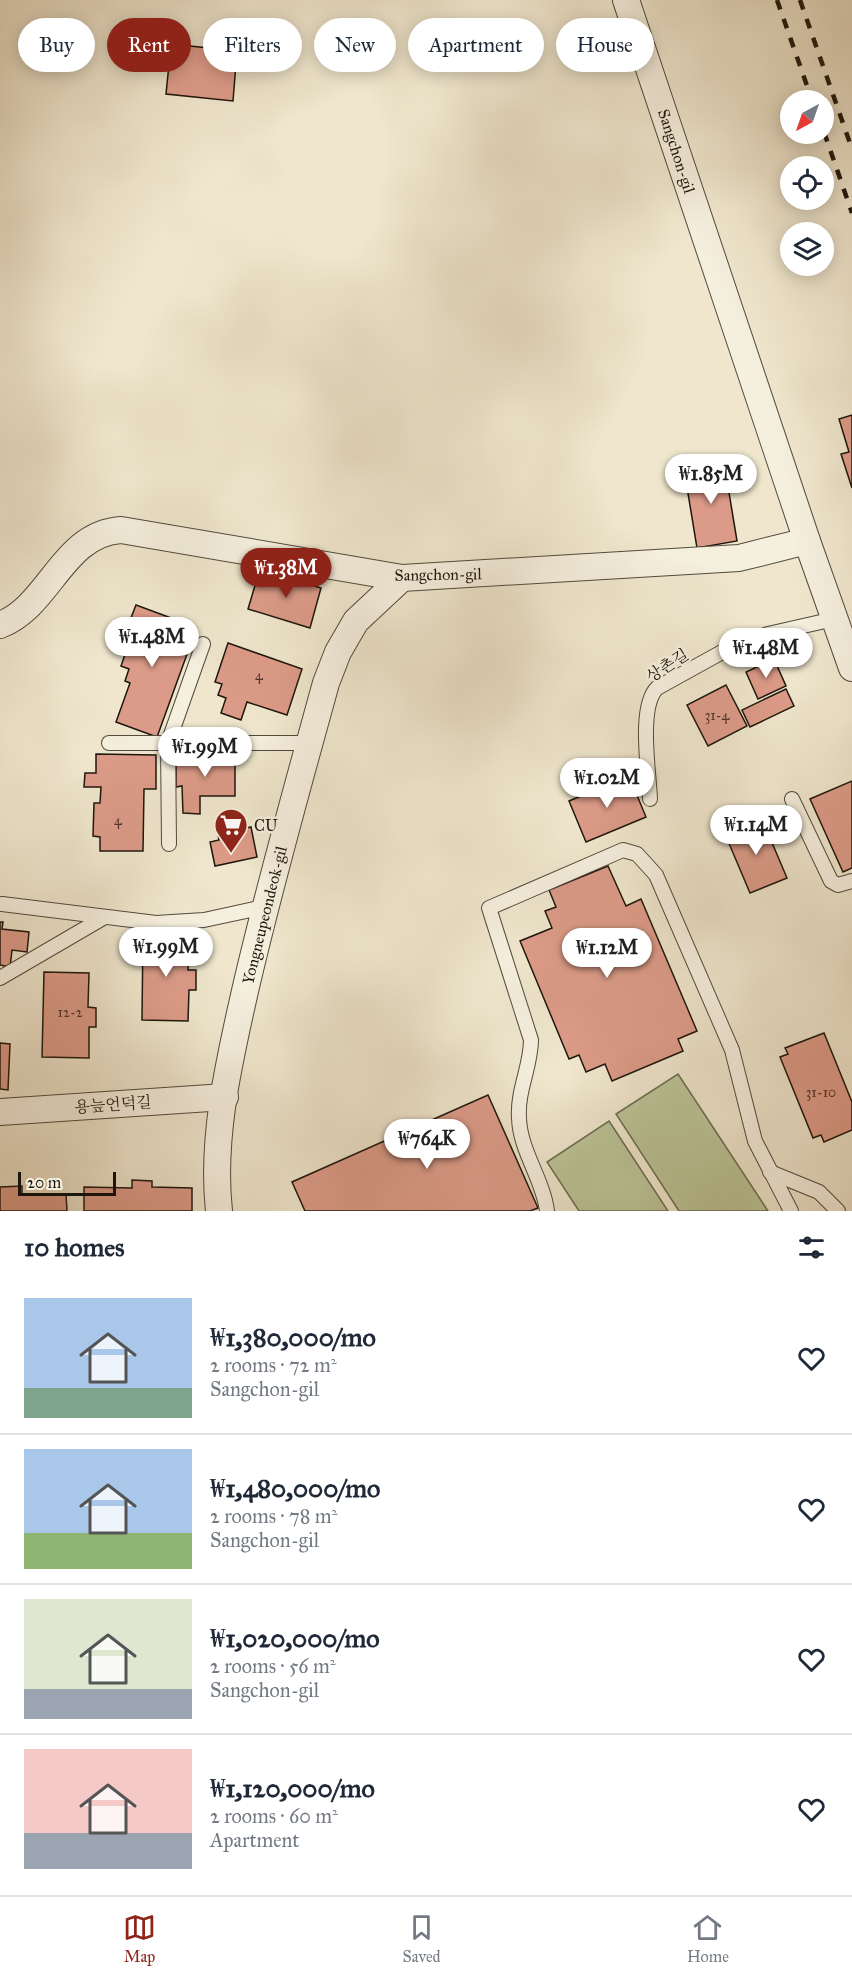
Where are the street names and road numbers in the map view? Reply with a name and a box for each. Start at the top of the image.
street label: Sangchon-gil [653,107,699,197]
street label: Sangchon-gil [394,564,482,586]
street label: 상촌길 [643,645,692,686]
street label: Yongneupeondeok-gil [238,843,292,986]
street label: 용늪언덕길 [74,1092,152,1117]

